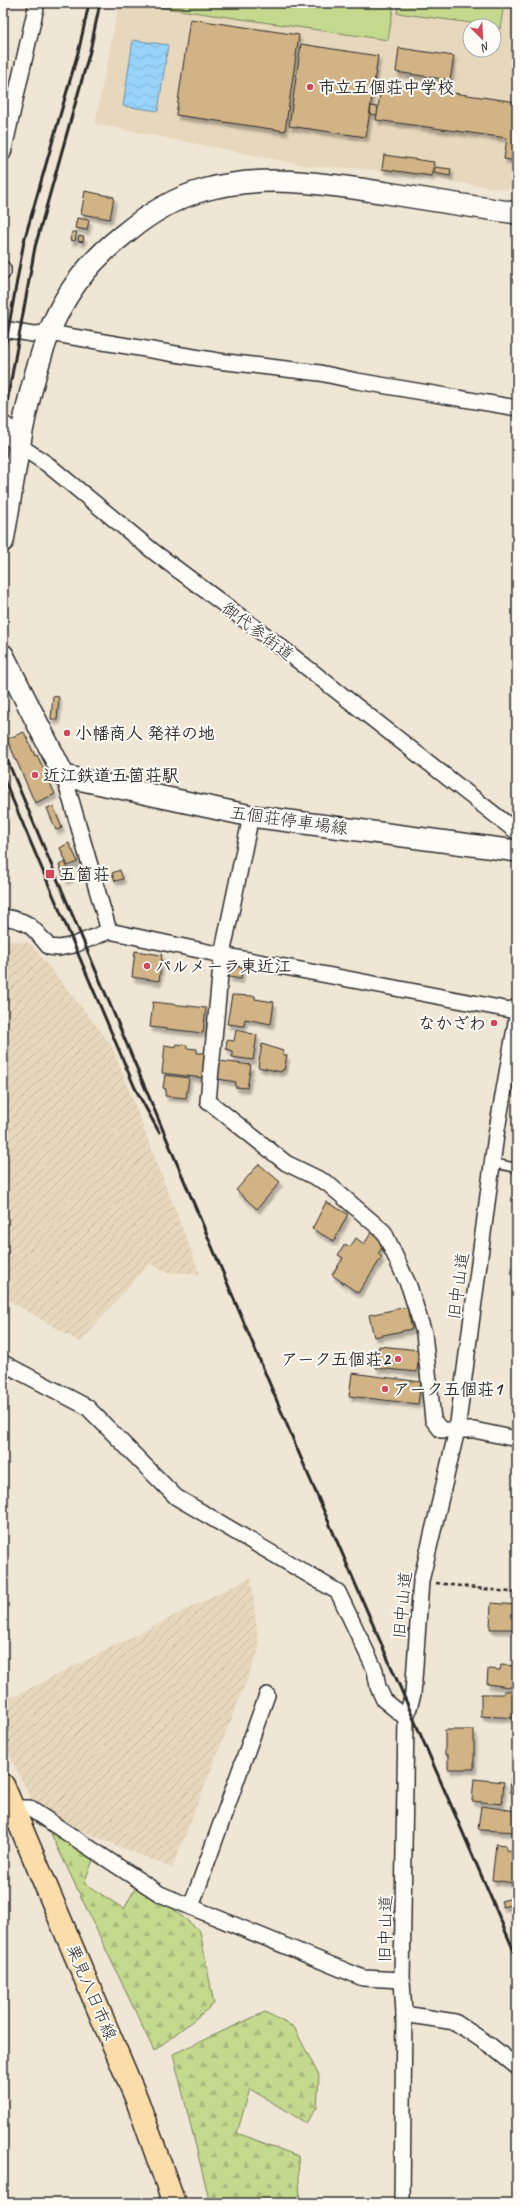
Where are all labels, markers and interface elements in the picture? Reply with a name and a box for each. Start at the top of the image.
north arrow [462,18,502,58]
text: N [478,39,492,56]
place label: 市立五個荘中学校 [318,77,454,98]
marker: 市立五個荘中学校 [305,82,315,92]
street label: 御代参街道 [217,597,298,665]
place label: 小幡商人 発祥の地 [75,723,215,744]
marker: 小幡商人 発祥の地 [62,728,72,738]
place label: 近江鉄道五箇荘駅 [43,765,179,786]
marker: 近江鉄道五箇荘駅 [30,770,40,780]
street label: 五個荘停車場線 [229,802,349,839]
place label: 五箇荘 [59,864,110,885]
marker: 五箇荘 [44,868,56,880]
place label: パルメーラ東近江 [155,956,291,977]
marker: パルメーラ東近江 [142,961,152,971]
place label: なかざわ [418,1013,486,1034]
marker: なかざわ [489,1018,499,1028]
street label: 旧中山道 [443,1251,474,1321]
place label: アーク五個荘2 [281,1349,391,1370]
marker: アーク五個荘2 [393,1354,403,1364]
place label: アーク五個荘1 [393,1379,504,1400]
marker: アーク五個荘1 [380,1384,390,1394]
street label: 旧中山道 [389,1570,416,1640]
street label: 旧中山道 [374,1895,397,1963]
street label: 栗見八日市線 [62,1941,121,2043]

